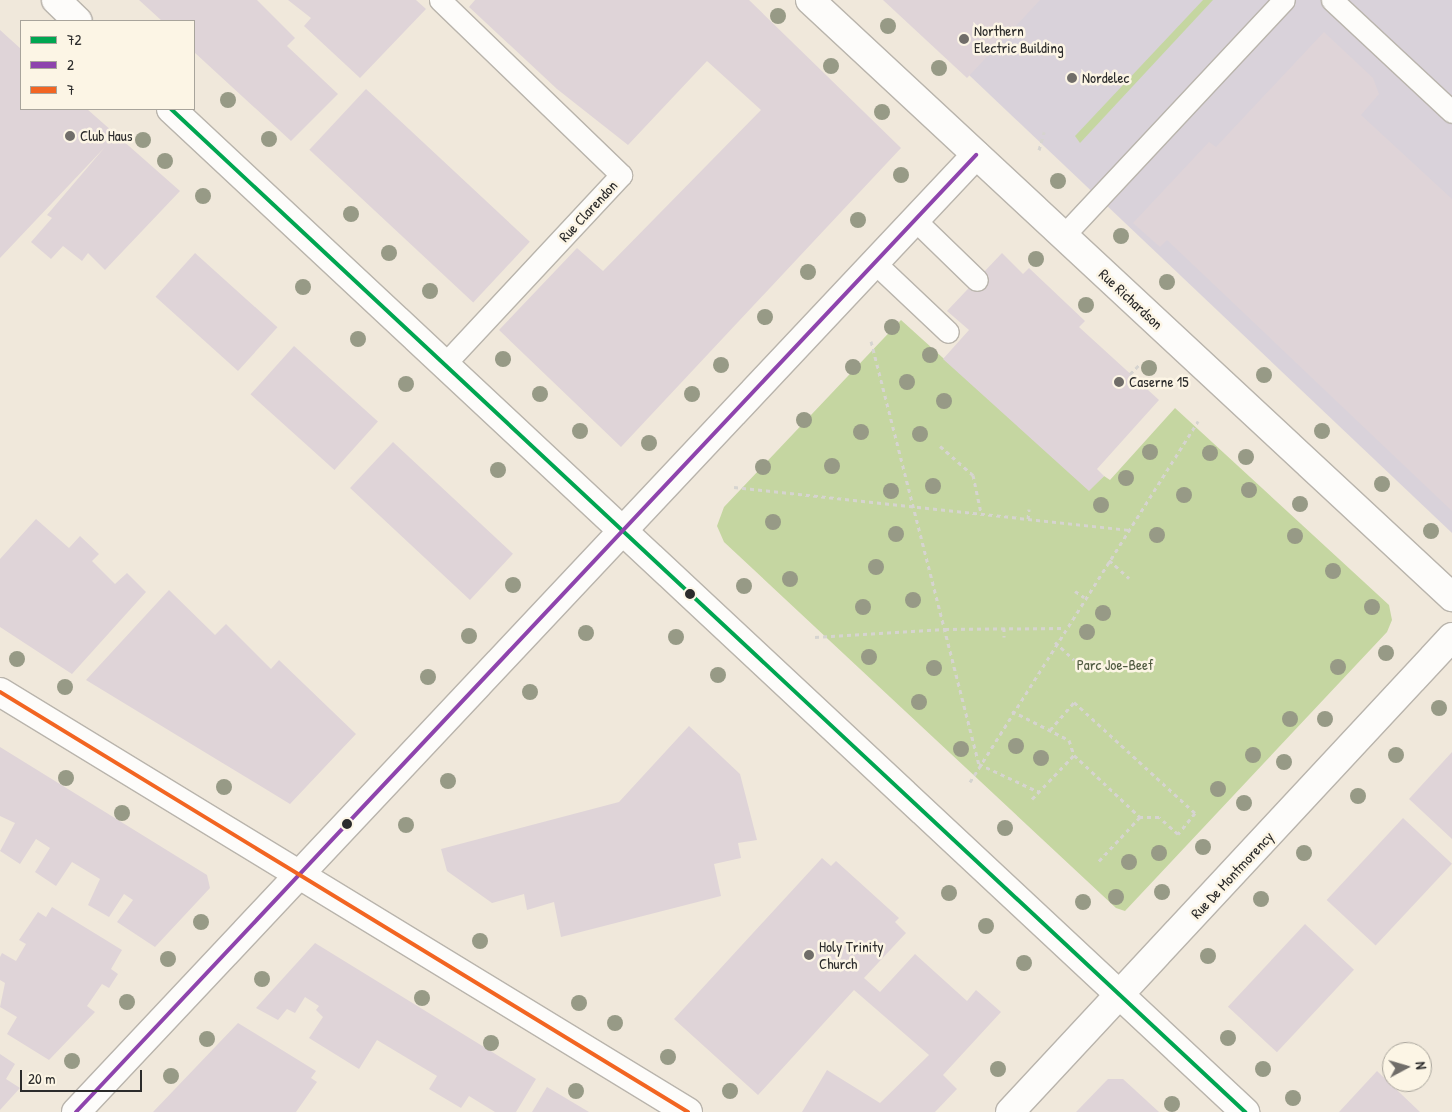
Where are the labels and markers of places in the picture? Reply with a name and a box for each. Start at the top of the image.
place label: Northern Electric Building [974,21,1064,56]
marker: Northern Electric Building [958,33,970,45]
place label: Nordelec [1082,69,1129,87]
marker: Nordelec [1066,72,1078,84]
place label: Club Haus [80,127,133,145]
marker: Club Haus [64,130,76,142]
place label: Caserne 15 [1129,373,1189,391]
marker: Caserne 15 [1113,376,1125,388]
unlabelled marker [685,589,695,599]
unlabelled marker [342,819,352,829]
place label: Holy Trinity Church [819,937,884,972]
marker: Holy Trinity Church [803,949,815,961]

